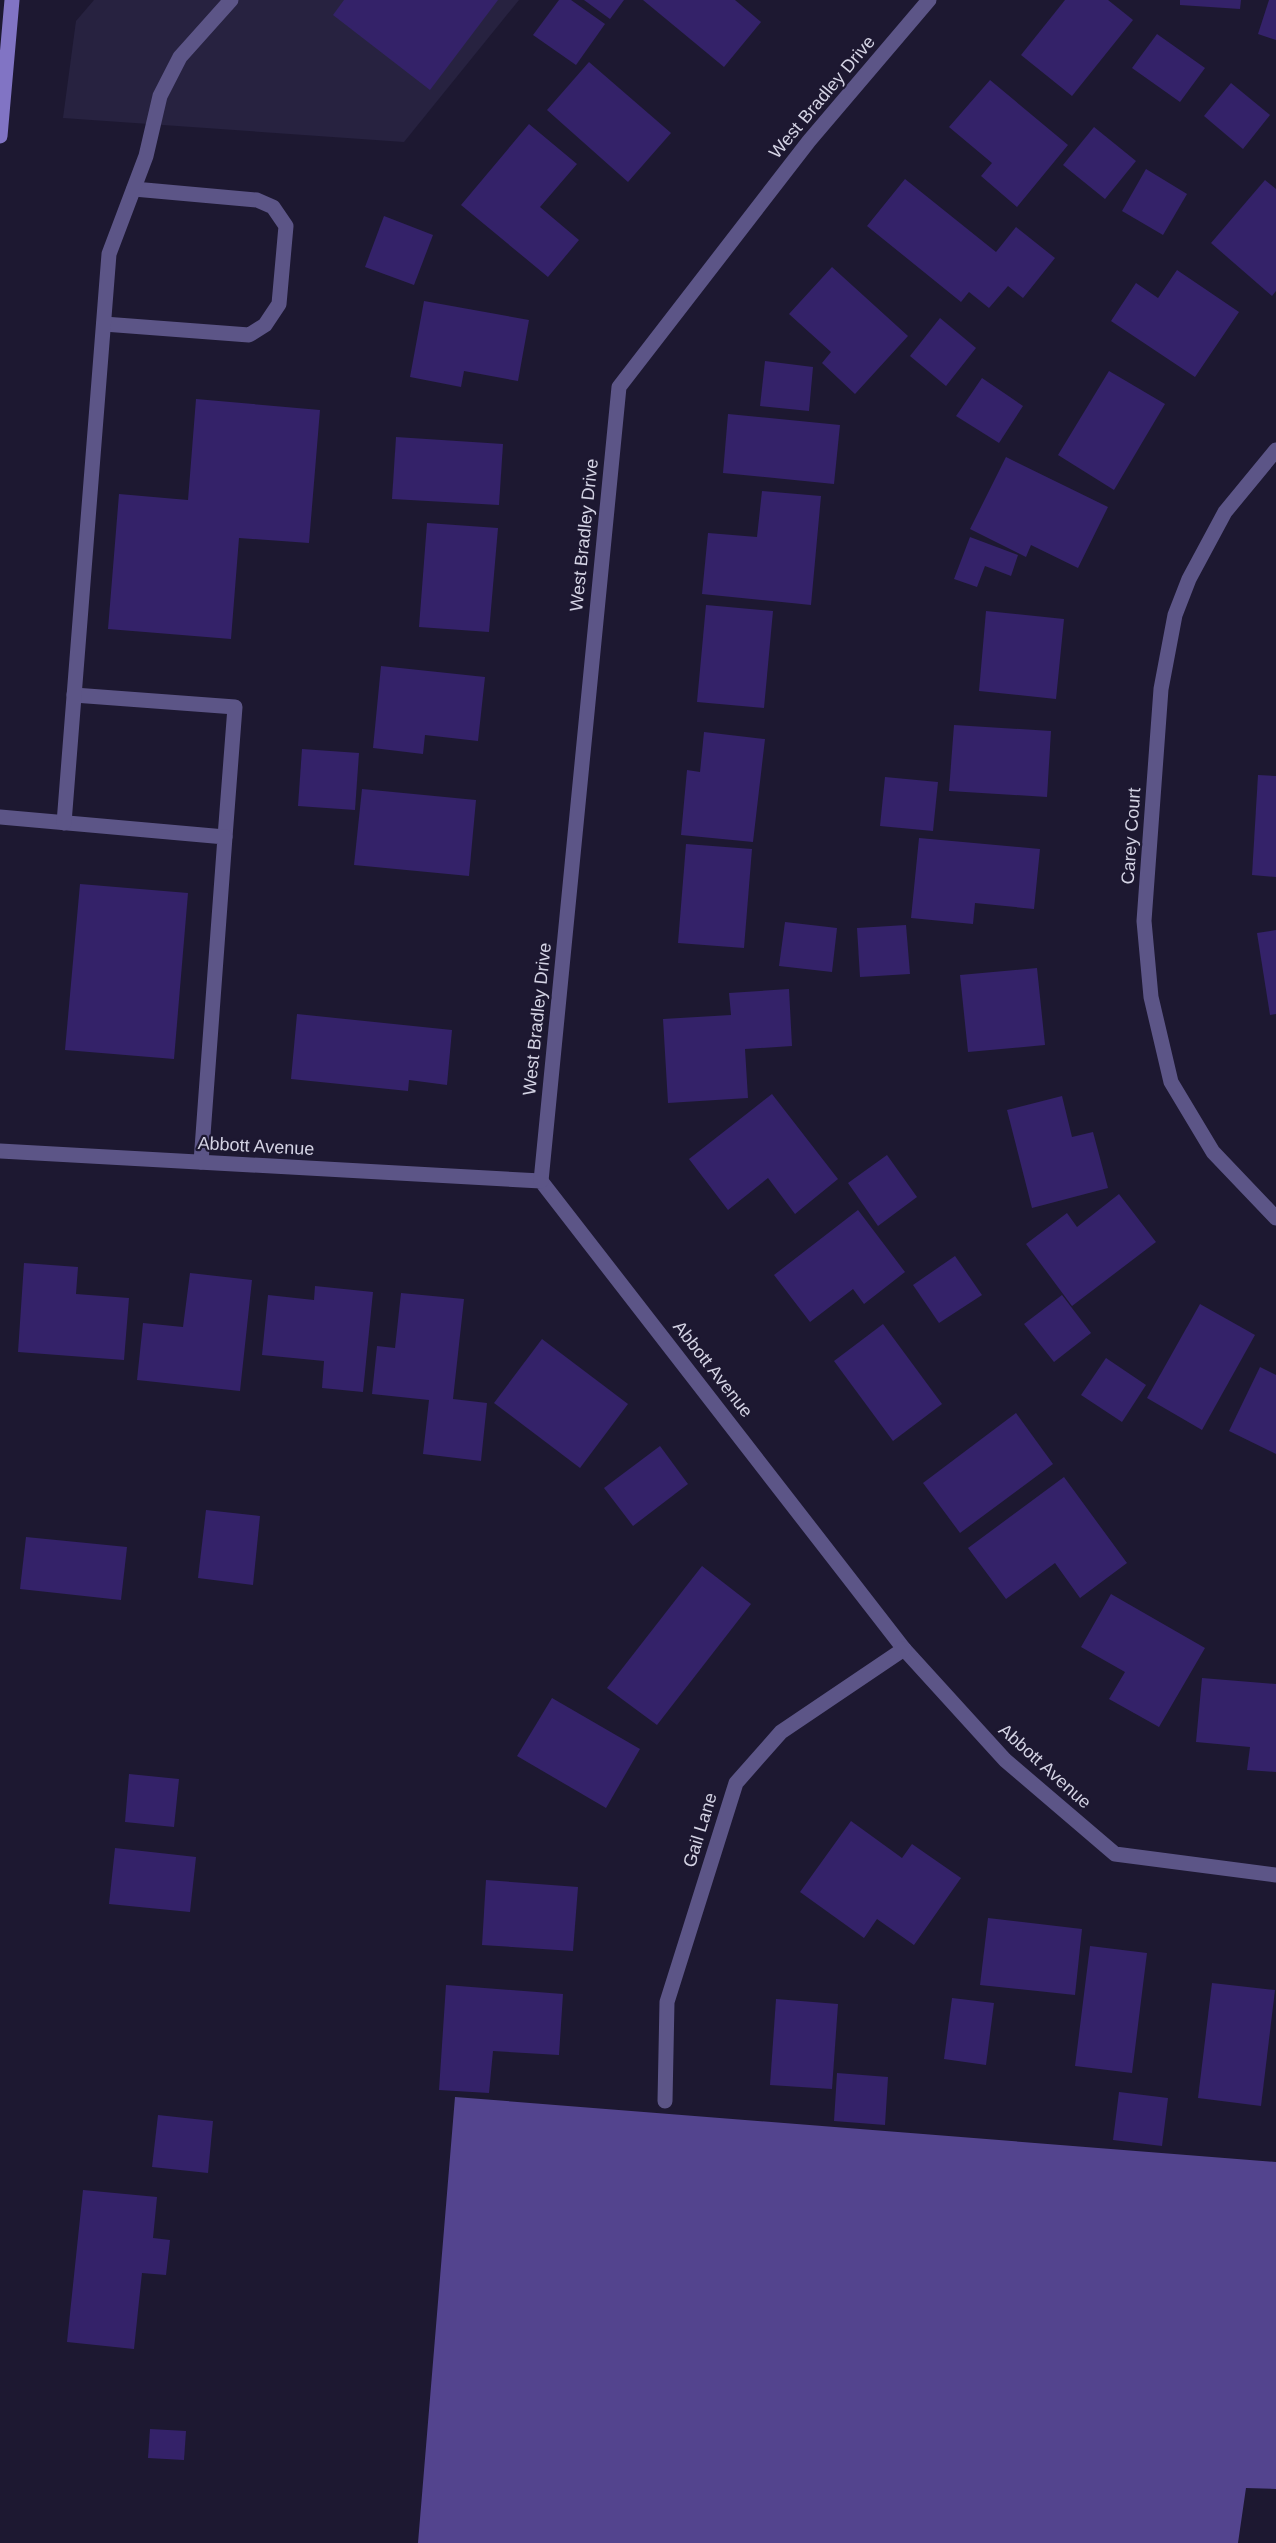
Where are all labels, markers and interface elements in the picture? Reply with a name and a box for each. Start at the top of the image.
street label: West Bradley Drive [765,32,879,162]
street label: West Bradley Drive [566,458,602,612]
street label: Carey Court [1118,787,1144,885]
street label: West Bradley Drive [519,942,555,1096]
street label: Abbott Avenue [197,1133,315,1159]
street label: Abbott Avenue [669,1317,757,1421]
street label: Abbott Avenue [995,1719,1095,1813]
street label: Gail Lane [679,1790,721,1870]

